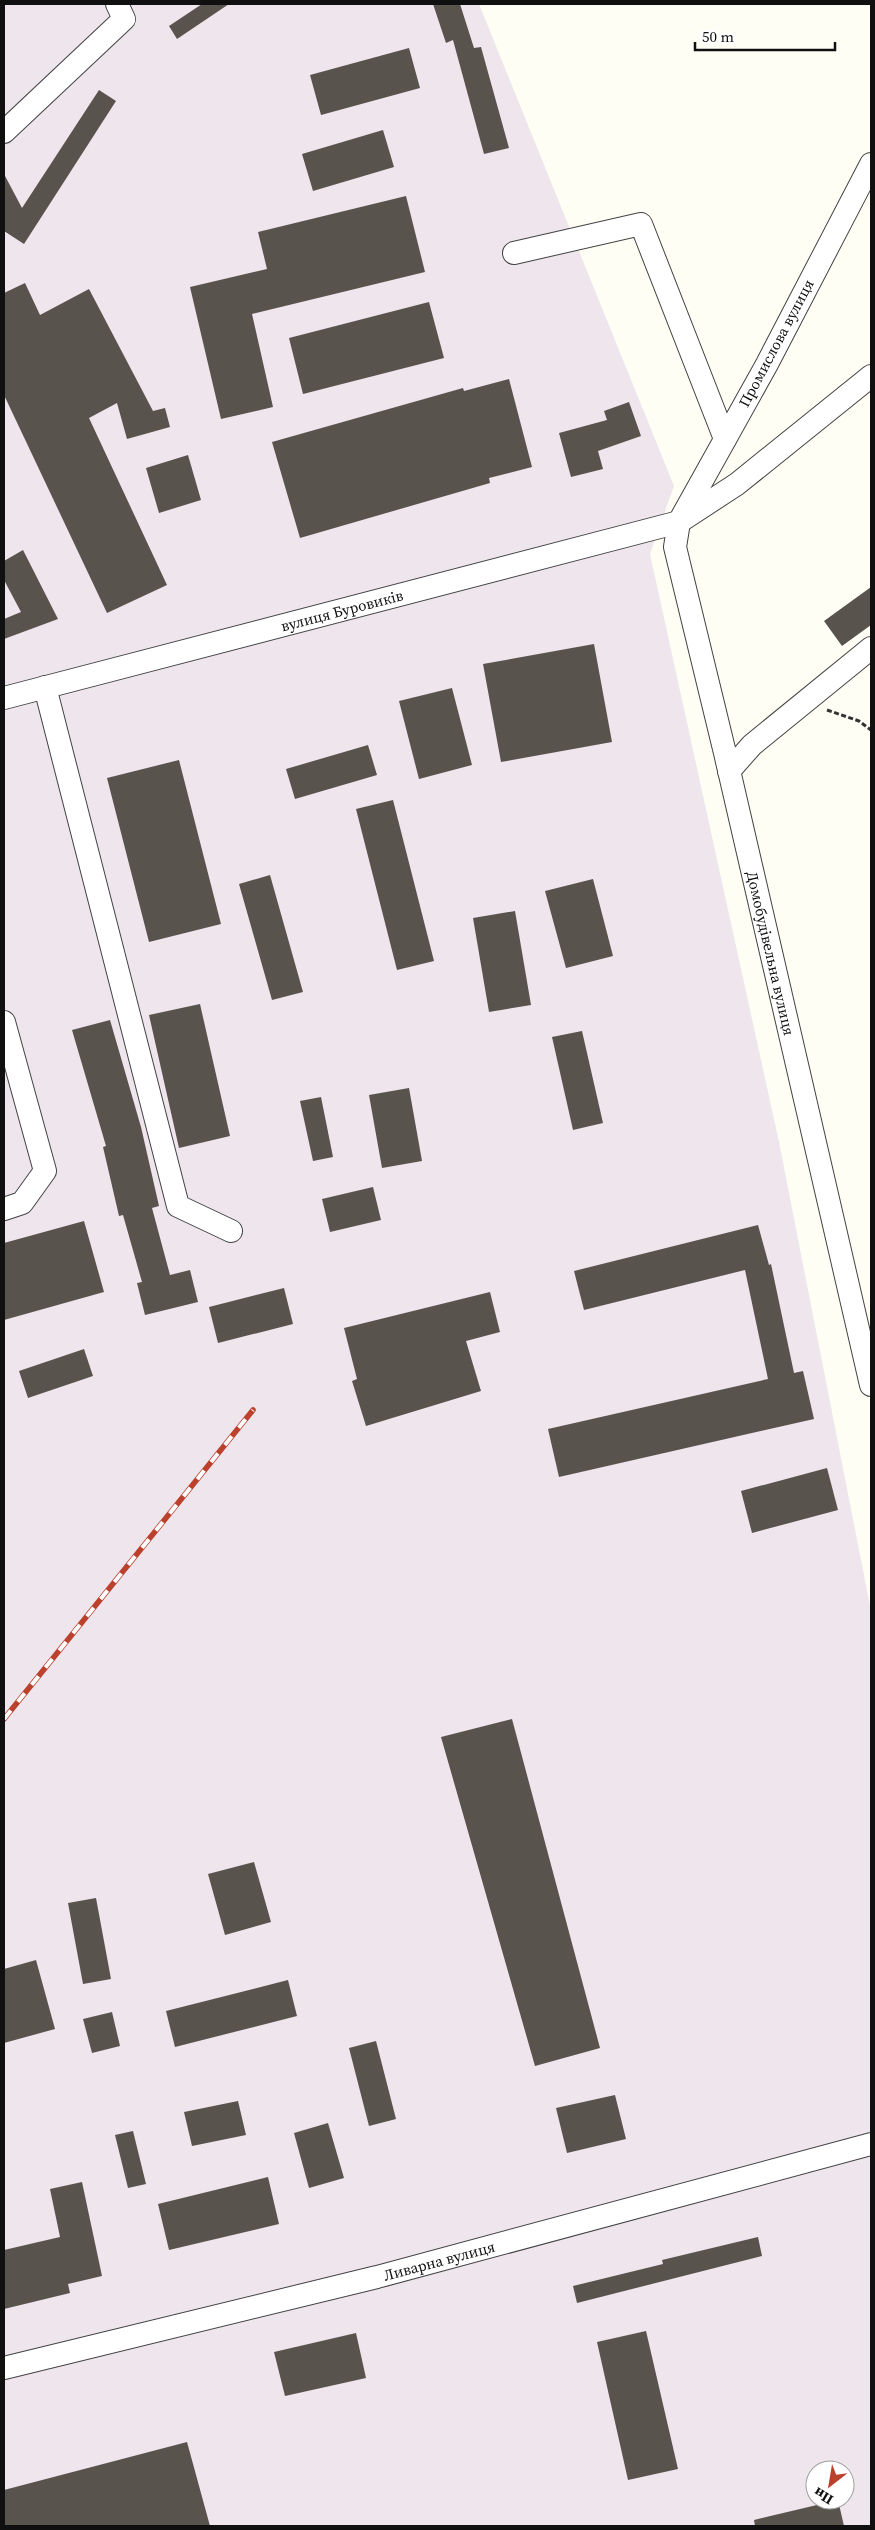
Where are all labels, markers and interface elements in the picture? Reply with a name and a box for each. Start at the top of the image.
scale bar [695,20,835,52]
text: 50 m [702,26,734,47]
street label: Промислова вулиця [733,275,819,411]
street label: вулиця Буровиків [278,584,405,636]
street label: Домобудівельна вулиця [742,869,800,1037]
street label: Ливарна вулиця [381,2235,497,2285]
north arrow [805,2460,855,2510]
text: Пн [810,2483,837,2510]

